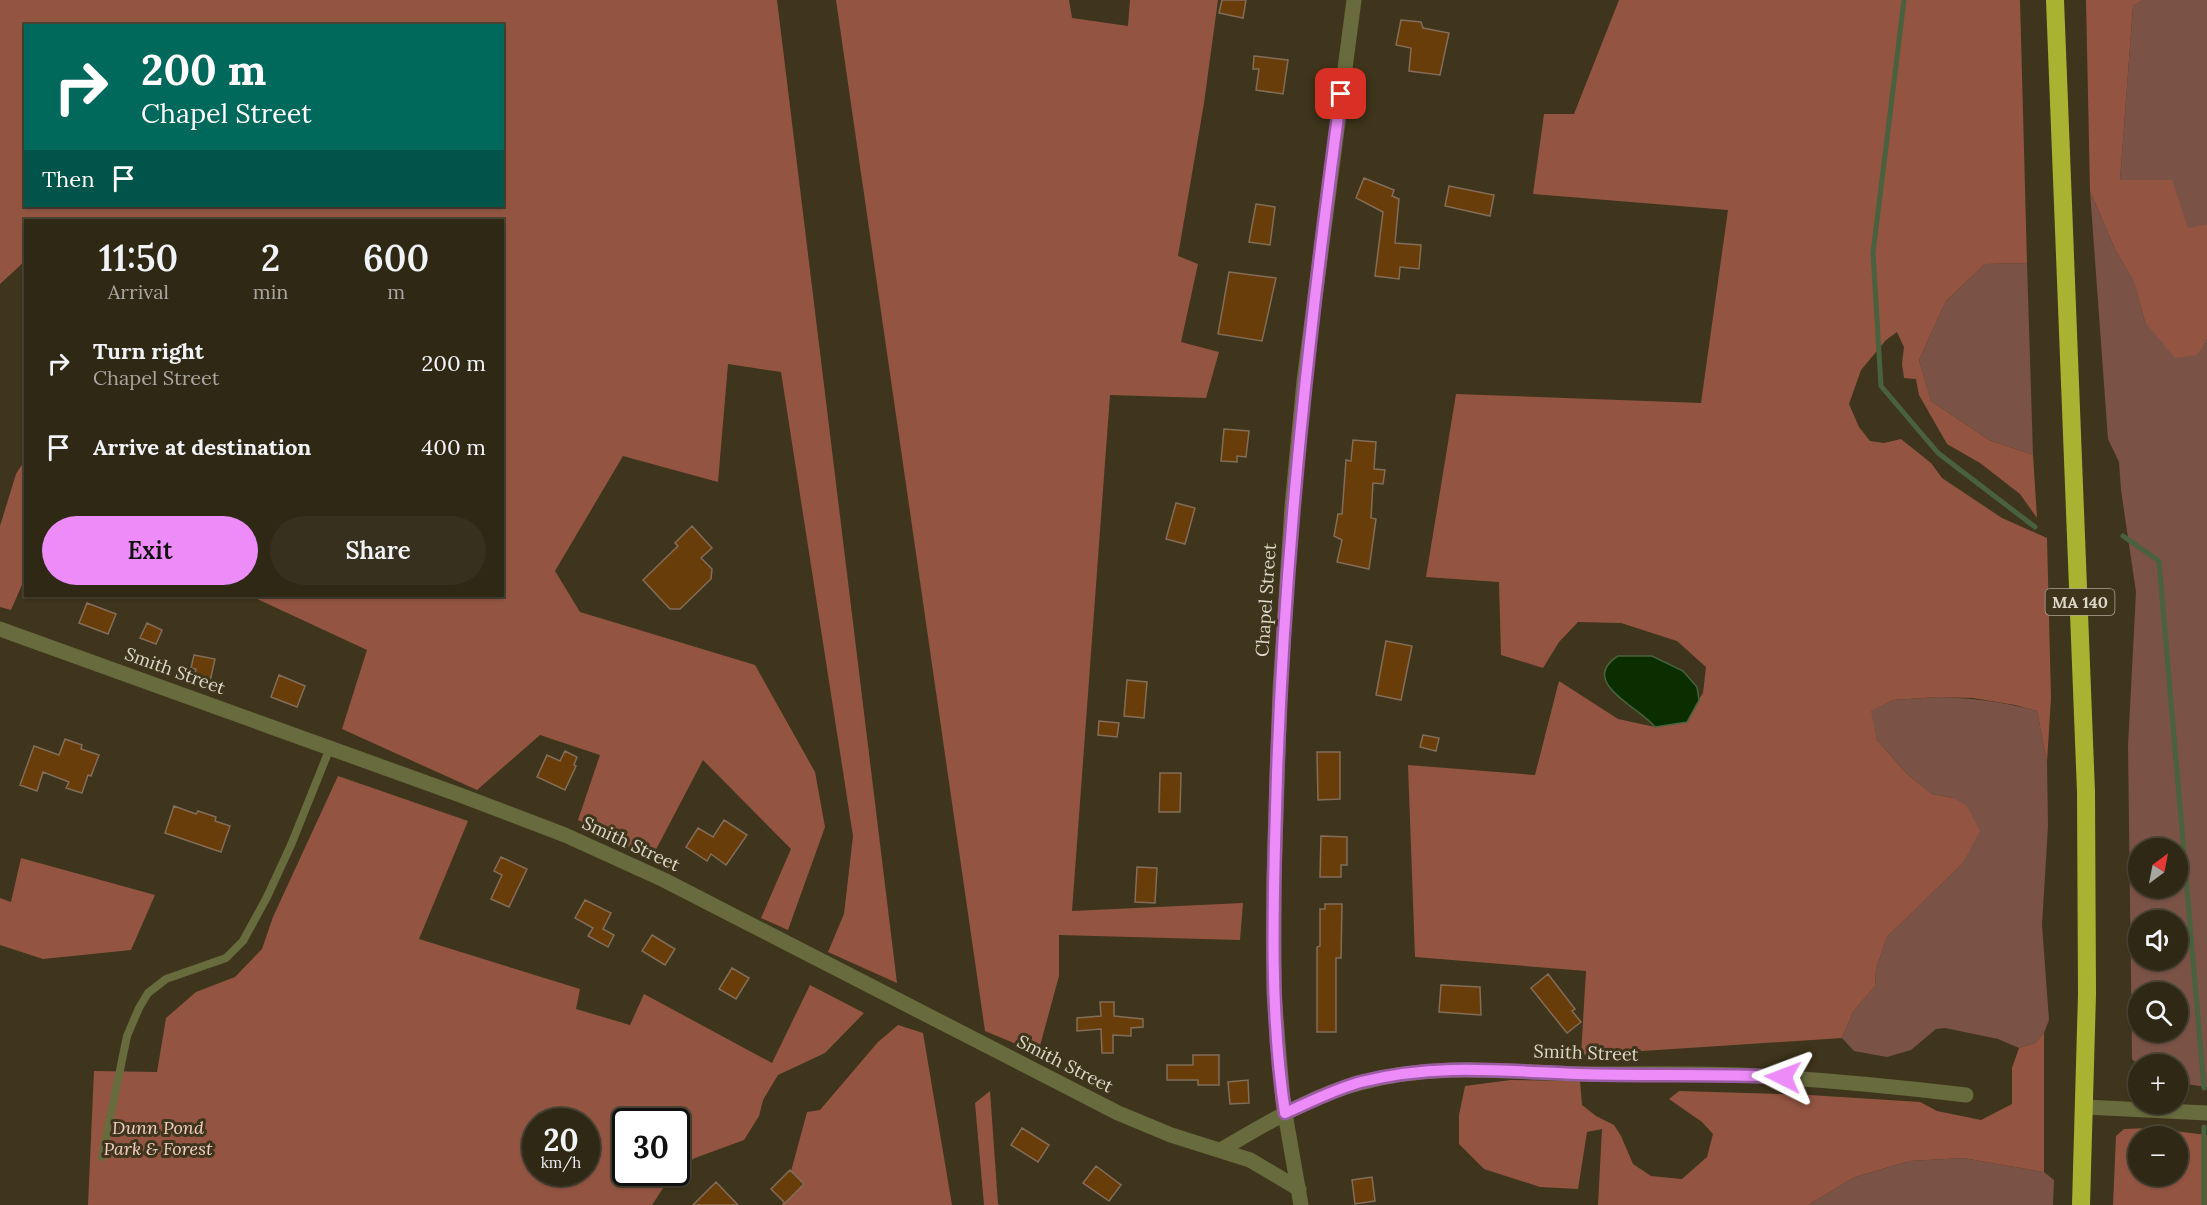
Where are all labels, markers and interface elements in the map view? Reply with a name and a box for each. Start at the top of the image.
text: 200 m [141,43,267,97]
icon: right [42,48,120,126]
pin [1315,68,1366,119]
icon: arrive [1324,77,1357,110]
text: Chapel Street [141,96,312,130]
icon: arrive [107,162,140,195]
text: Then [42,165,95,193]
text: 11:50 [99,235,178,281]
text: 2 [261,235,280,281]
text: 600 [363,235,429,281]
text: Arrival [108,279,169,304]
text: min [253,279,288,304]
text: m [387,279,405,304]
text: Turn right [93,337,204,365]
icon: right [42,347,75,380]
text: 200 m [421,349,486,377]
text: Chapel Street [93,365,219,390]
icon: arrive [42,431,75,464]
text: Arrive at destination [93,433,311,461]
text: 400 m [421,433,486,461]
button: Exit [42,516,258,585]
button: Share [270,516,486,585]
street label: Chapel Street [1250,542,1281,658]
road number: MA 140 [2046,589,2114,615]
street label: Smith Street [122,642,228,699]
street label: Smith Street [579,811,684,876]
north arrow [2128,838,2188,898]
map controls [2128,838,2188,1186]
button: sound [2128,910,2188,970]
button: search [2128,982,2188,1042]
street label: Smith Street [1013,1029,1117,1098]
street label: Smith Street [1533,1039,1639,1066]
position arrow [1751,1045,1815,1109]
button: + [2128,1054,2188,1114]
speed limit sign: 30 [612,1108,690,1186]
park label: Dunn Pond Park & Forest [104,1116,213,1160]
text: 20 [543,1121,579,1159]
button: − [2128,1126,2188,1186]
text: km/h [541,1153,581,1172]

